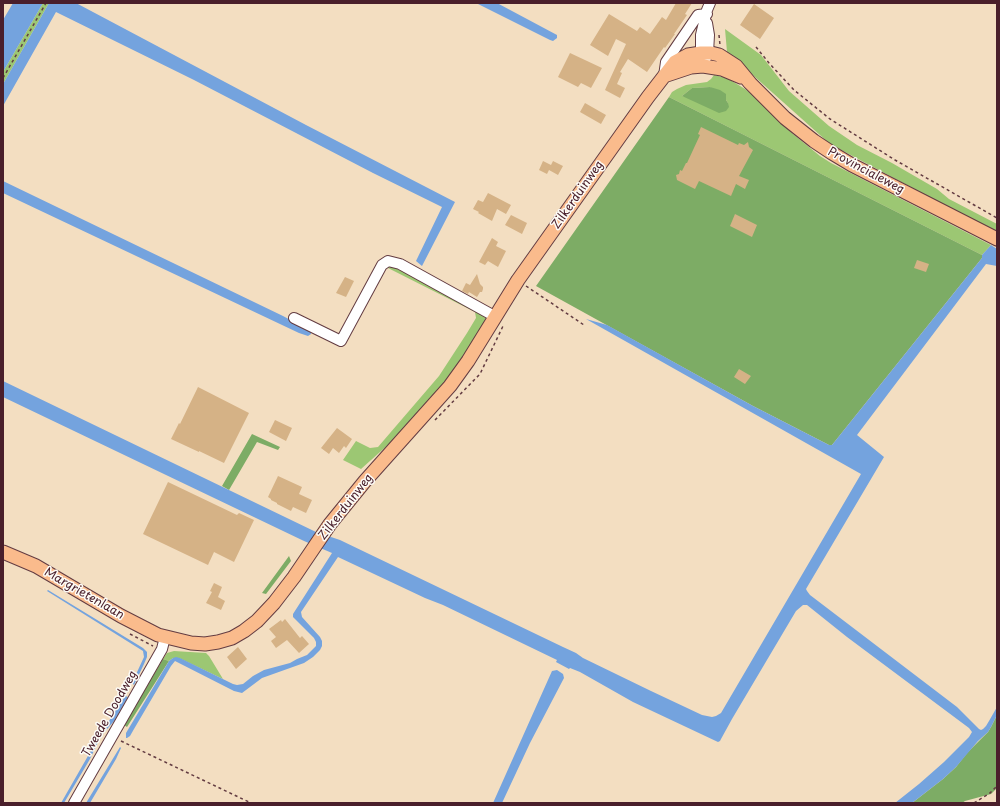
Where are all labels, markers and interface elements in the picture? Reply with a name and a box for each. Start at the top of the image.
street label: Provincialeweg [825,145,907,197]
street label: Zilkerduinweg [549,158,607,232]
street label: Zilkerduinweg [316,471,376,543]
street label: Margrietenlaan [41,565,127,623]
street label: Tweede Doodweg [79,668,141,760]

